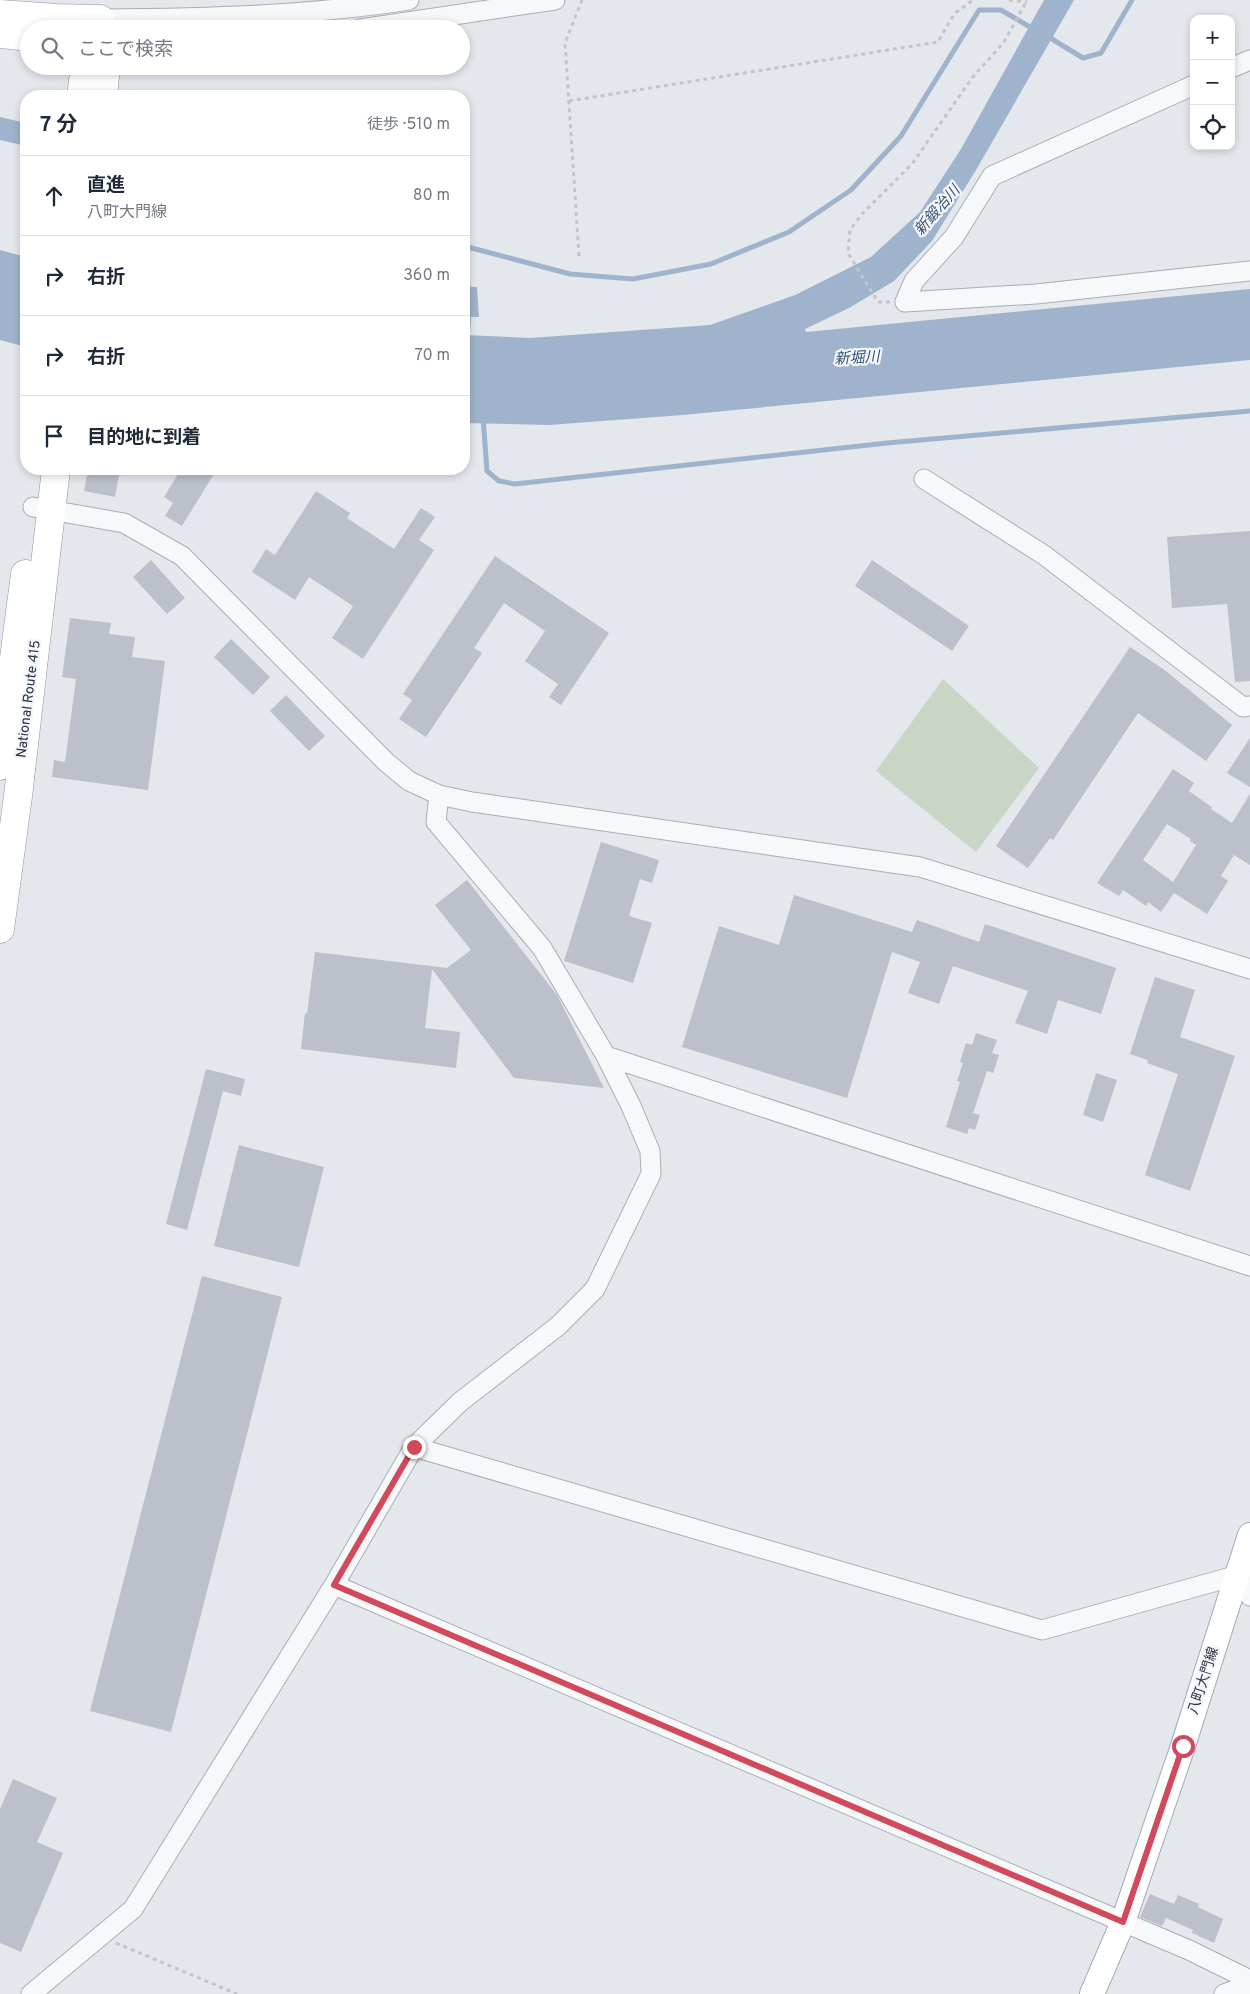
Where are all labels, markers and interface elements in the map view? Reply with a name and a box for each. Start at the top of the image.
map controls [1190,15,1235,150]
button: + [1190,15,1235,60]
search box [20,20,470,75]
icon: search [38,34,66,62]
text: ここで検索 [78,38,173,62]
button: − [1190,60,1235,105]
button: locate [1190,105,1235,150]
text: 7 分 [40,112,78,139]
text: 徒歩 · 510 m [367,115,450,135]
text: 直進 [87,174,125,198]
water label: 新鍛冶川 [911,181,966,240]
icon: ahead [40,182,68,210]
text: 80 m [413,186,450,206]
text: 八町大門線 [87,203,167,223]
icon: right [40,262,68,290]
text: 右折 [87,266,125,290]
text: 360 m [403,266,450,286]
icon: right [40,342,68,370]
text: 右折 [87,346,125,370]
text: 70 m [415,346,450,366]
water label: 新堀川 [834,348,882,370]
icon: arrive [40,422,68,450]
text: 目的地に到着 [87,426,201,450]
street label: National Route 415 [13,639,45,759]
route end [403,1436,426,1459]
street label: 八町大門線 [1185,1645,1223,1717]
route start [1172,1735,1195,1758]

